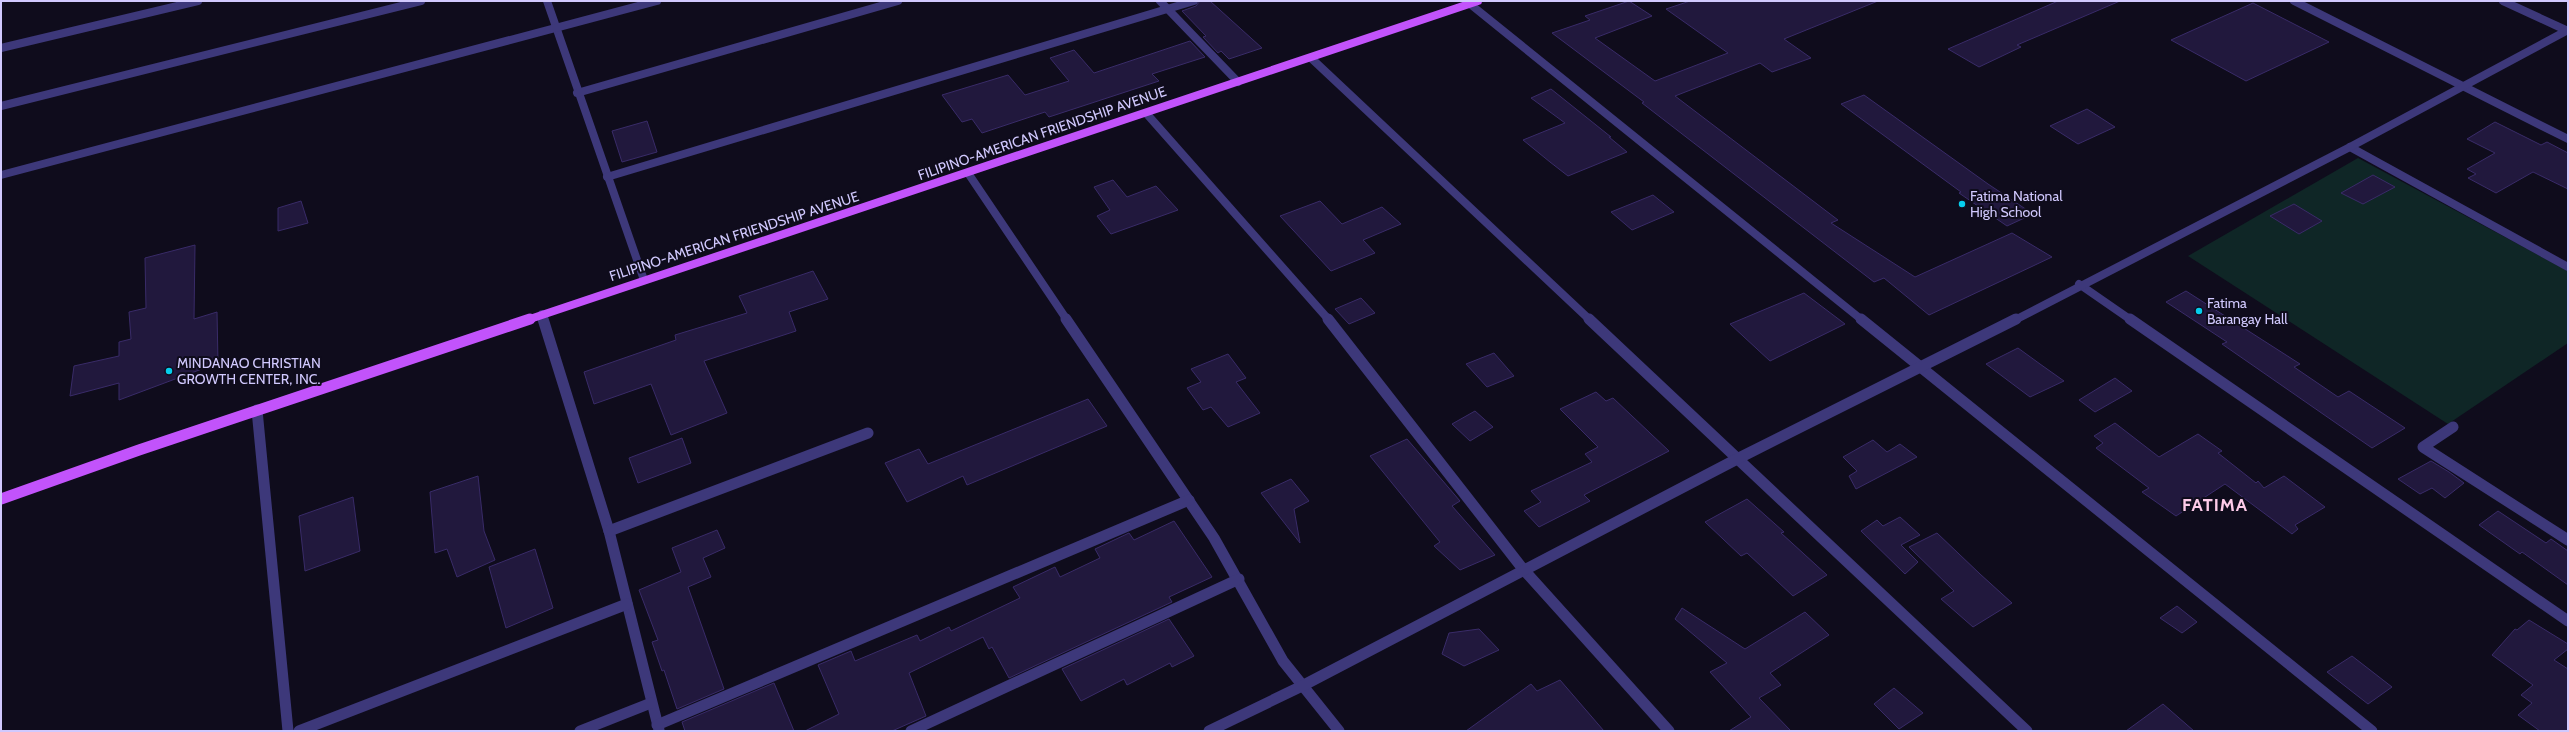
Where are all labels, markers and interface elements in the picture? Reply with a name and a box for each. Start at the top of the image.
street label: FILIPINO-AMERICAN FRIENDSHIP AVENUE [915,82,1169,184]
street label: FILIPINO-AMERICAN FRIENDSHIP AVENUE [607,187,861,285]
place label: Fatima National High School [1970,187,2063,221]
marker: Fatima National High School [1957,199,1967,209]
place label: Fatima Barangay Hall [2207,294,2288,328]
marker: Fatima Barangay Hall [2194,306,2204,316]
place label: MINDANAO CHRISTIAN GROWTH CENTER, INC. [177,354,321,388]
marker: MINDANAO CHRISTIAN GROWTH CENTER, INC. [164,366,174,376]
district label: FATIMA [2182,494,2248,516]

